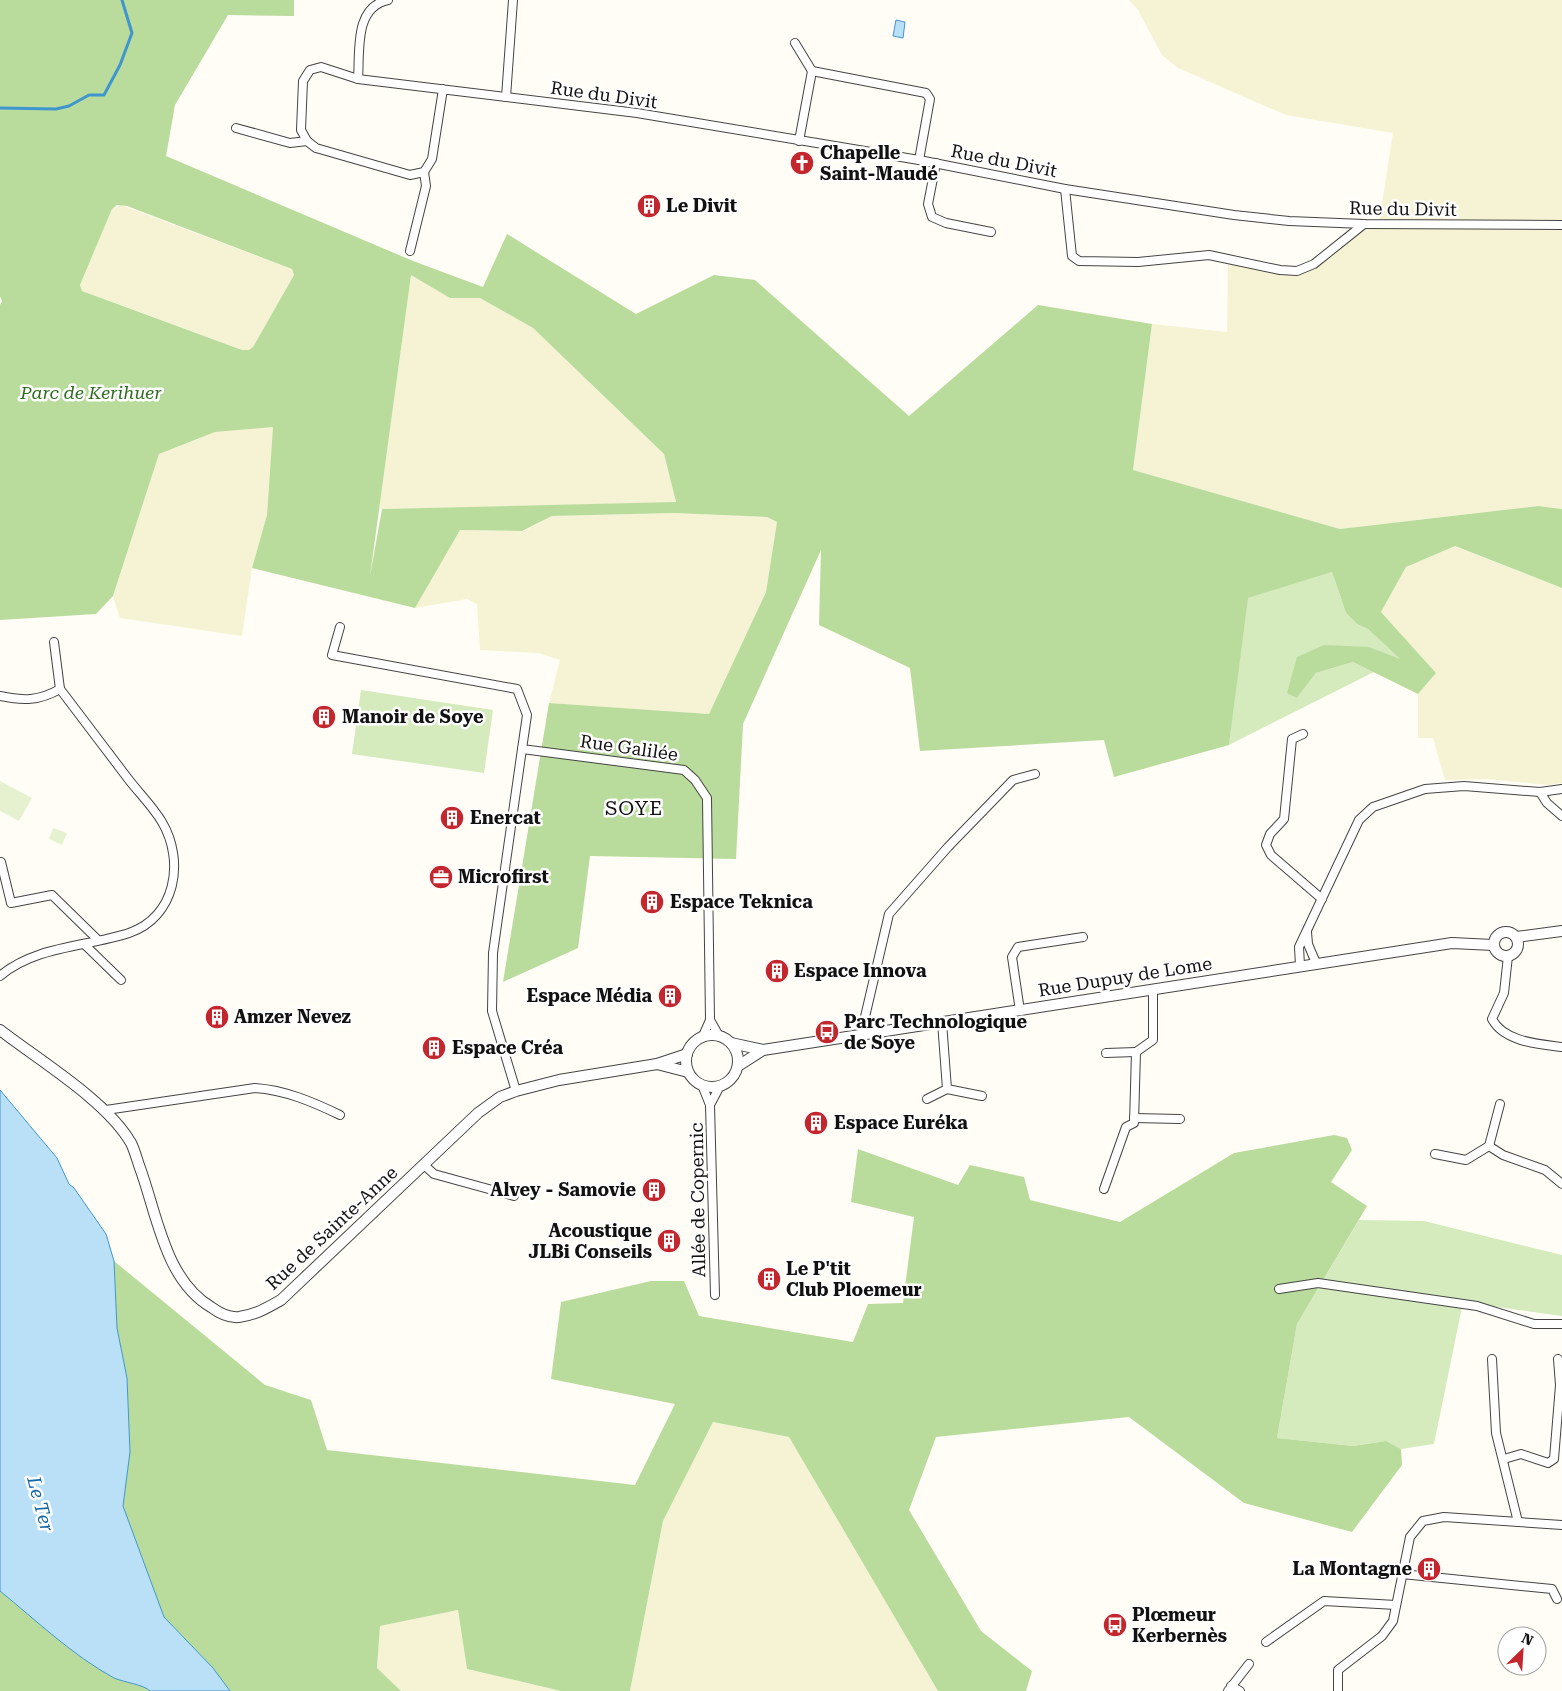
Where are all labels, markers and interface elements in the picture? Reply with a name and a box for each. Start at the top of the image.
street label: Rue du Divit [549,77,659,112]
street label: Rue du Divit [949,140,1059,181]
place label: Chapelle Saint-Maudé [820,142,938,184]
church icon: Chapelle Saint-Maudé [789,150,815,176]
building icon: Le Divit [636,193,662,219]
place label: Le Divit [666,195,737,216]
street label: Rue du Divit [1349,197,1457,220]
park label: Parc de Kerihuer [19,382,162,403]
building icon: Manoir de Soye [311,704,337,730]
place label: Manoir de Soye [342,706,484,727]
street label: Rue Galilée [579,730,679,765]
district label: SOYE [605,796,663,820]
building icon: Enercat [439,805,465,831]
place label: Enercat [470,807,541,828]
office icon: Microfirst [428,864,454,890]
place label: Microfirst [458,866,549,887]
building icon: Espace Teknica [639,889,665,915]
place label: Espace Teknica [670,891,813,912]
street label: Rue Dupuy de Lome [1037,952,1213,1001]
building icon: Espace Innova [764,958,790,984]
place label: Espace Innova [794,960,927,981]
building icon: Espace Média [657,983,683,1009]
place label: Espace Média [527,985,652,1006]
building icon: Amzer Nevez [204,1004,230,1030]
place label: Amzer Nevez [234,1006,351,1027]
place label: Parc Technologique de Soye [844,1011,1027,1053]
bus stop icon: Parc Technologique de Soye [814,1019,840,1045]
building icon: Espace Créa [421,1035,447,1061]
place label: Espace Créa [452,1037,563,1058]
building icon: Espace Euréka [803,1110,829,1136]
place label: Espace Euréka [834,1112,968,1133]
street label: Allée de Copernic [686,1122,709,1278]
street label: Rue de Sainte-Anne [262,1161,402,1294]
building icon: Alvey - Samovie [641,1177,667,1203]
place label: Alvey - Samovie [490,1179,636,1200]
place label: Acoustique JLBi Conseils [529,1220,652,1262]
building icon: Acoustique JLBi Conseils [656,1228,682,1254]
place label: Le P'tit Club Ploemeur [786,1258,922,1300]
building icon: Le P'tit Club Ploemeur [756,1266,782,1292]
water label: Le Ter [22,1473,59,1534]
building icon: La Montagne [1416,1556,1442,1582]
place label: La Montagne [1293,1558,1412,1579]
place label: Plœmeur Kerbernès [1132,1604,1227,1646]
bus stop icon: Plœmeur Kerbernès [1102,1612,1128,1638]
north arrow [1497,1626,1547,1676]
text: N [1519,1630,1536,1649]

